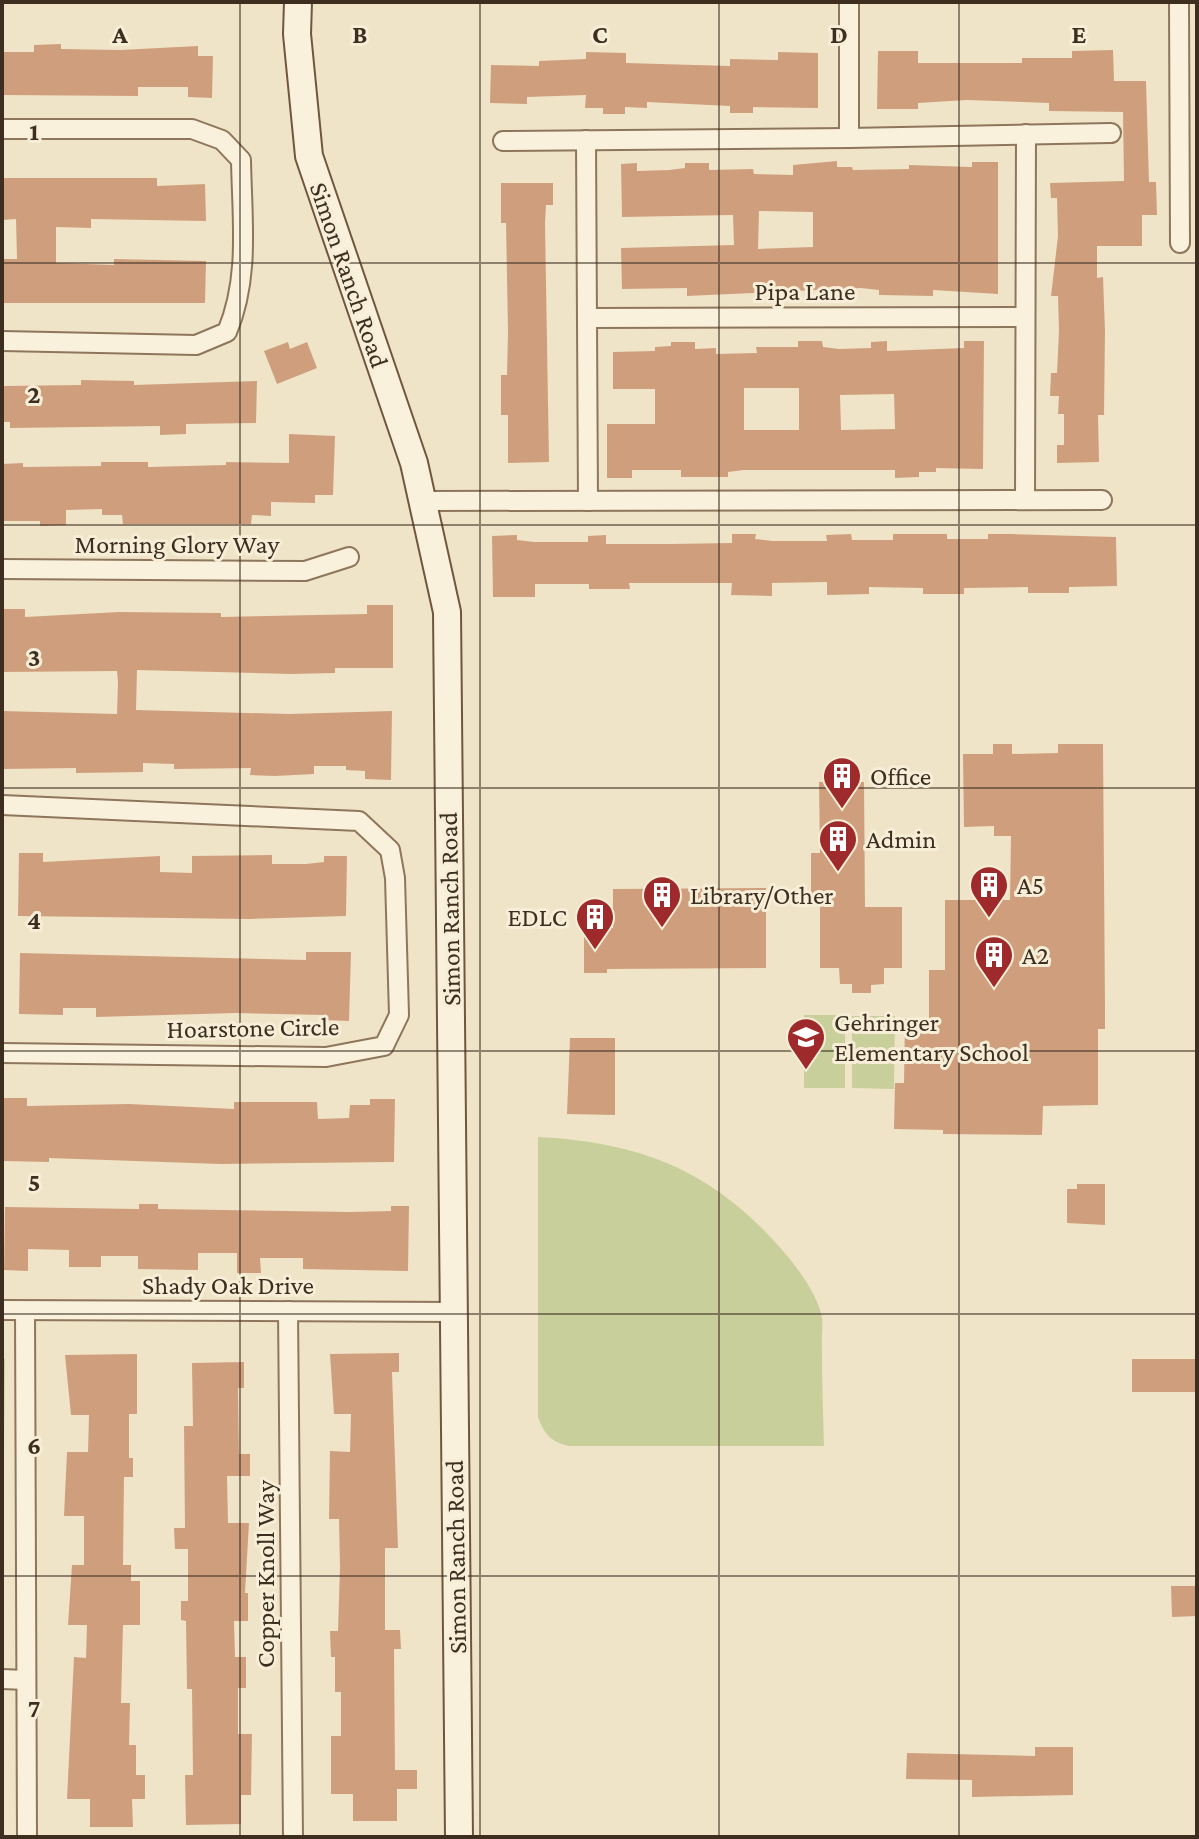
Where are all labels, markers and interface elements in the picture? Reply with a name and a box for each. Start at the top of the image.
text: A [111,20,128,49]
text: B [352,20,368,49]
text: C [592,20,608,49]
text: D [830,20,848,49]
text: E [1072,20,1087,49]
text: 1 [29,117,39,146]
street label: Simon Ranch Road [304,179,394,372]
street label: Pipa Lane [755,277,855,306]
text: 2 [27,380,41,409]
street label: Morning Glory Way [75,530,280,559]
text: 3 [28,643,40,672]
building icon: Office [821,755,863,810]
place label: Office [870,762,931,791]
street label: Simon Ranch Road [434,811,466,1006]
building icon: Admin [817,818,859,873]
place label: Admin [866,825,936,854]
building icon: A5 [968,864,1010,919]
place label: A5 [1017,871,1044,900]
building icon: Library/Other [641,874,683,929]
place label: Library/Other [690,881,834,910]
building icon: EDLC [574,896,616,951]
place label: EDLC [507,903,567,932]
text: 4 [27,906,41,935]
building icon: A2 [973,934,1015,989]
place label: A2 [1022,941,1049,970]
place label: Gehringer Elementary School [834,1008,1029,1067]
street label: Hoarstone Circle [166,1012,340,1044]
school or university icon: Gehringer Elementary School [785,1016,827,1071]
text: 5 [28,1168,40,1197]
street label: Shady Oak Drive [142,1271,314,1300]
text: 6 [27,1431,41,1460]
street label: Simon Ranch Road [440,1459,472,1654]
street label: Copper Knoll Way [251,1479,280,1668]
text: 7 [28,1694,40,1723]

